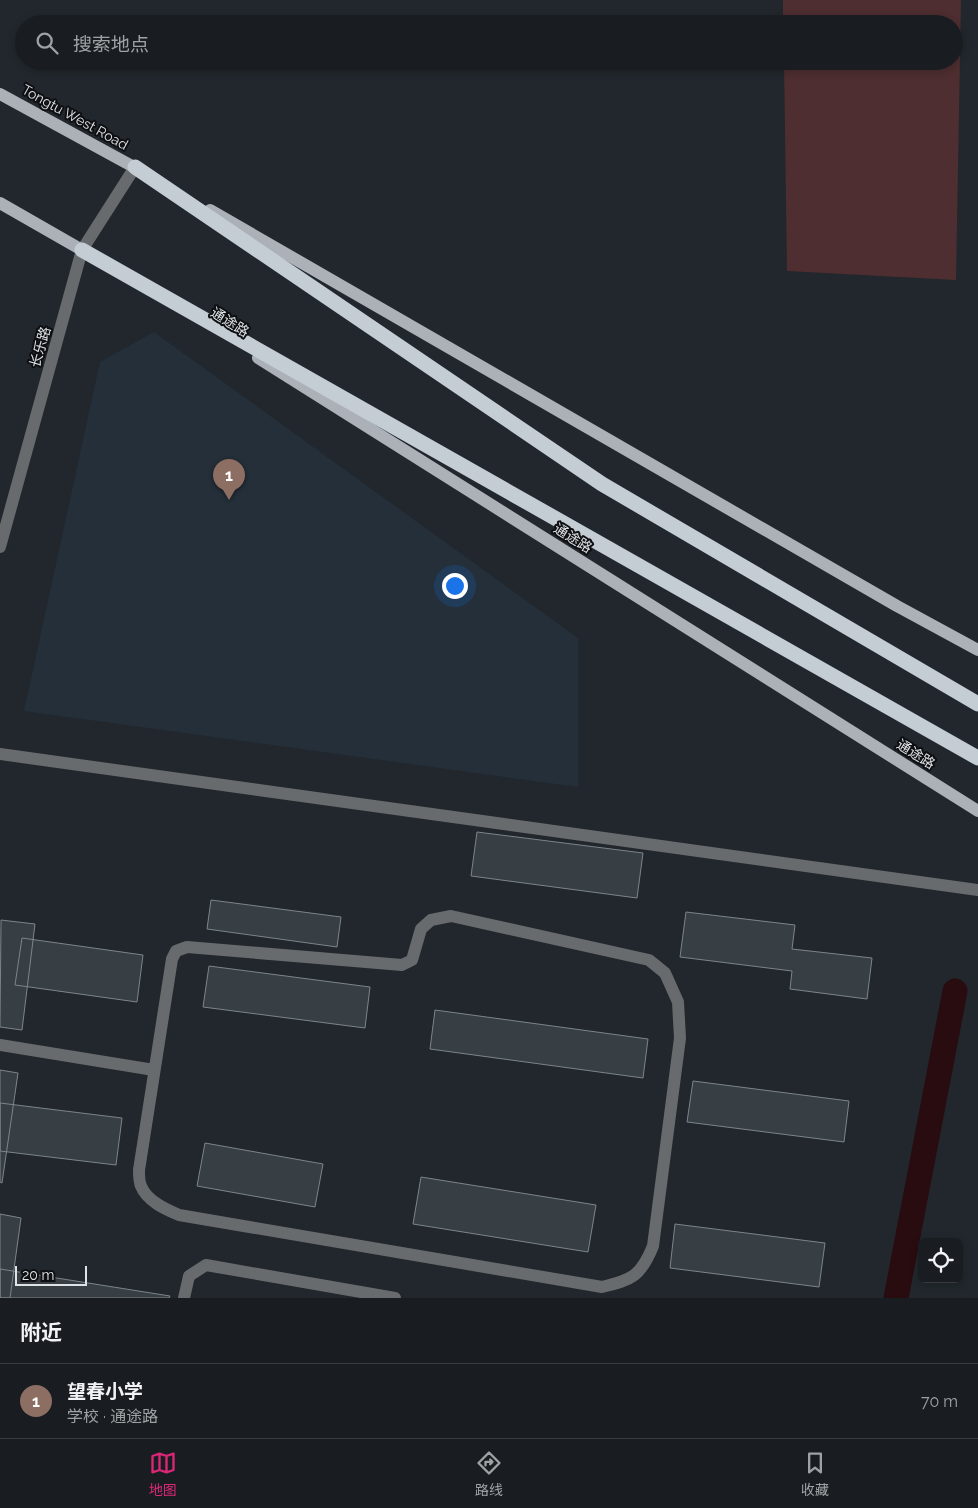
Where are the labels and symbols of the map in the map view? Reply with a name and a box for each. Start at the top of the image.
street label: Tongtu West Road [19,81,131,153]
street label: 通途路 [208,304,252,340]
street label: 长乐路 [27,325,53,369]
pin: 1 [213,459,245,500]
street label: 通途路 [551,520,595,556]
your location [442,573,468,599]
street label: 通途路 [894,736,938,772]
scale bar [15,1263,88,1286]

